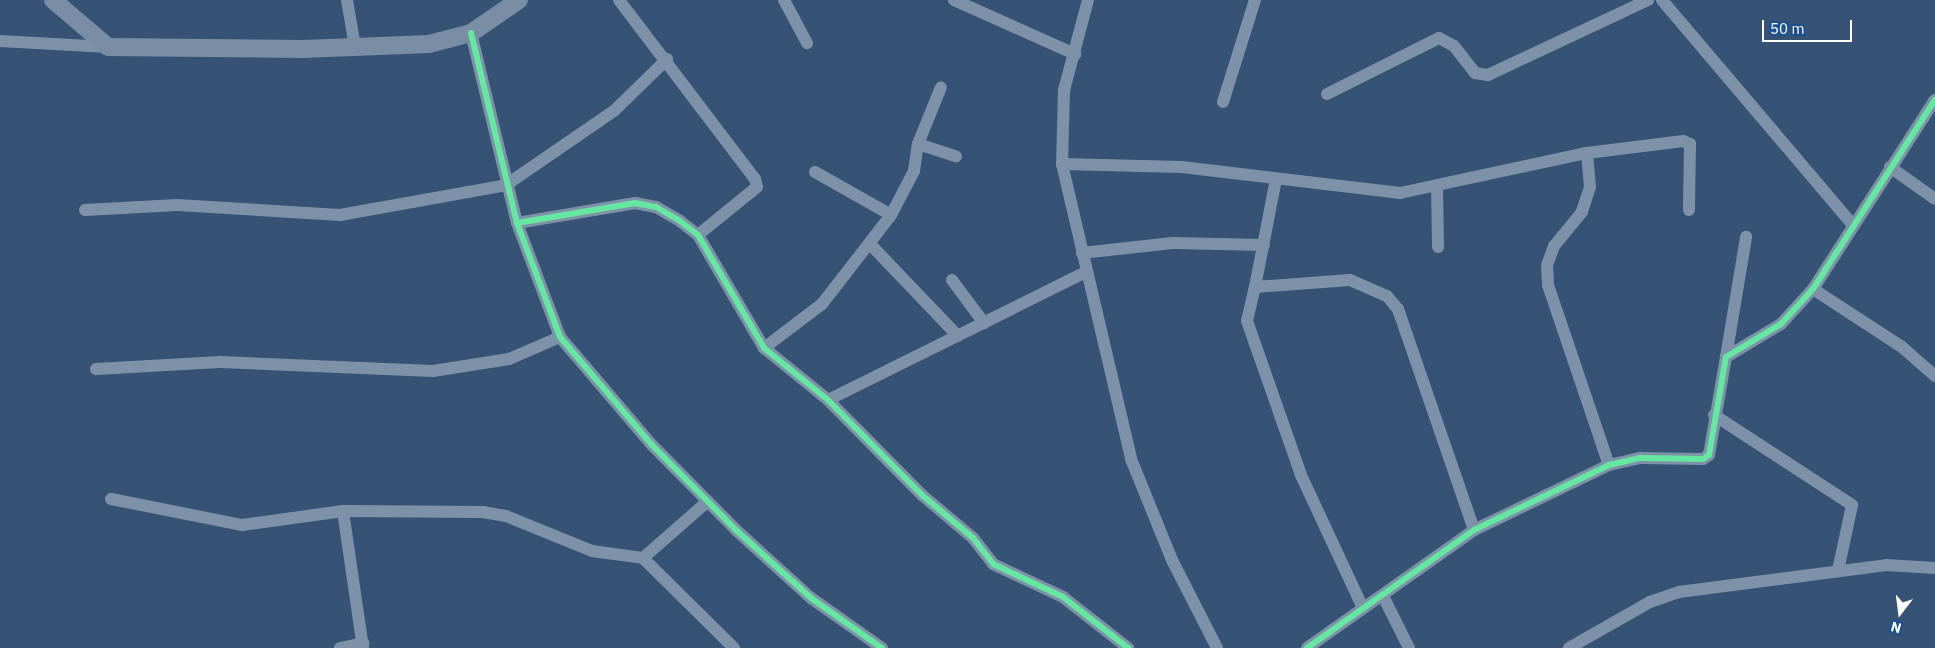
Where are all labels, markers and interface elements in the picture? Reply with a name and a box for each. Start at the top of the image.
scale bar [1765,10,1855,42]
text: 50 m [1770,19,1805,38]
north arrow [1875,588,1925,638]
text: N [1889,617,1903,637]

